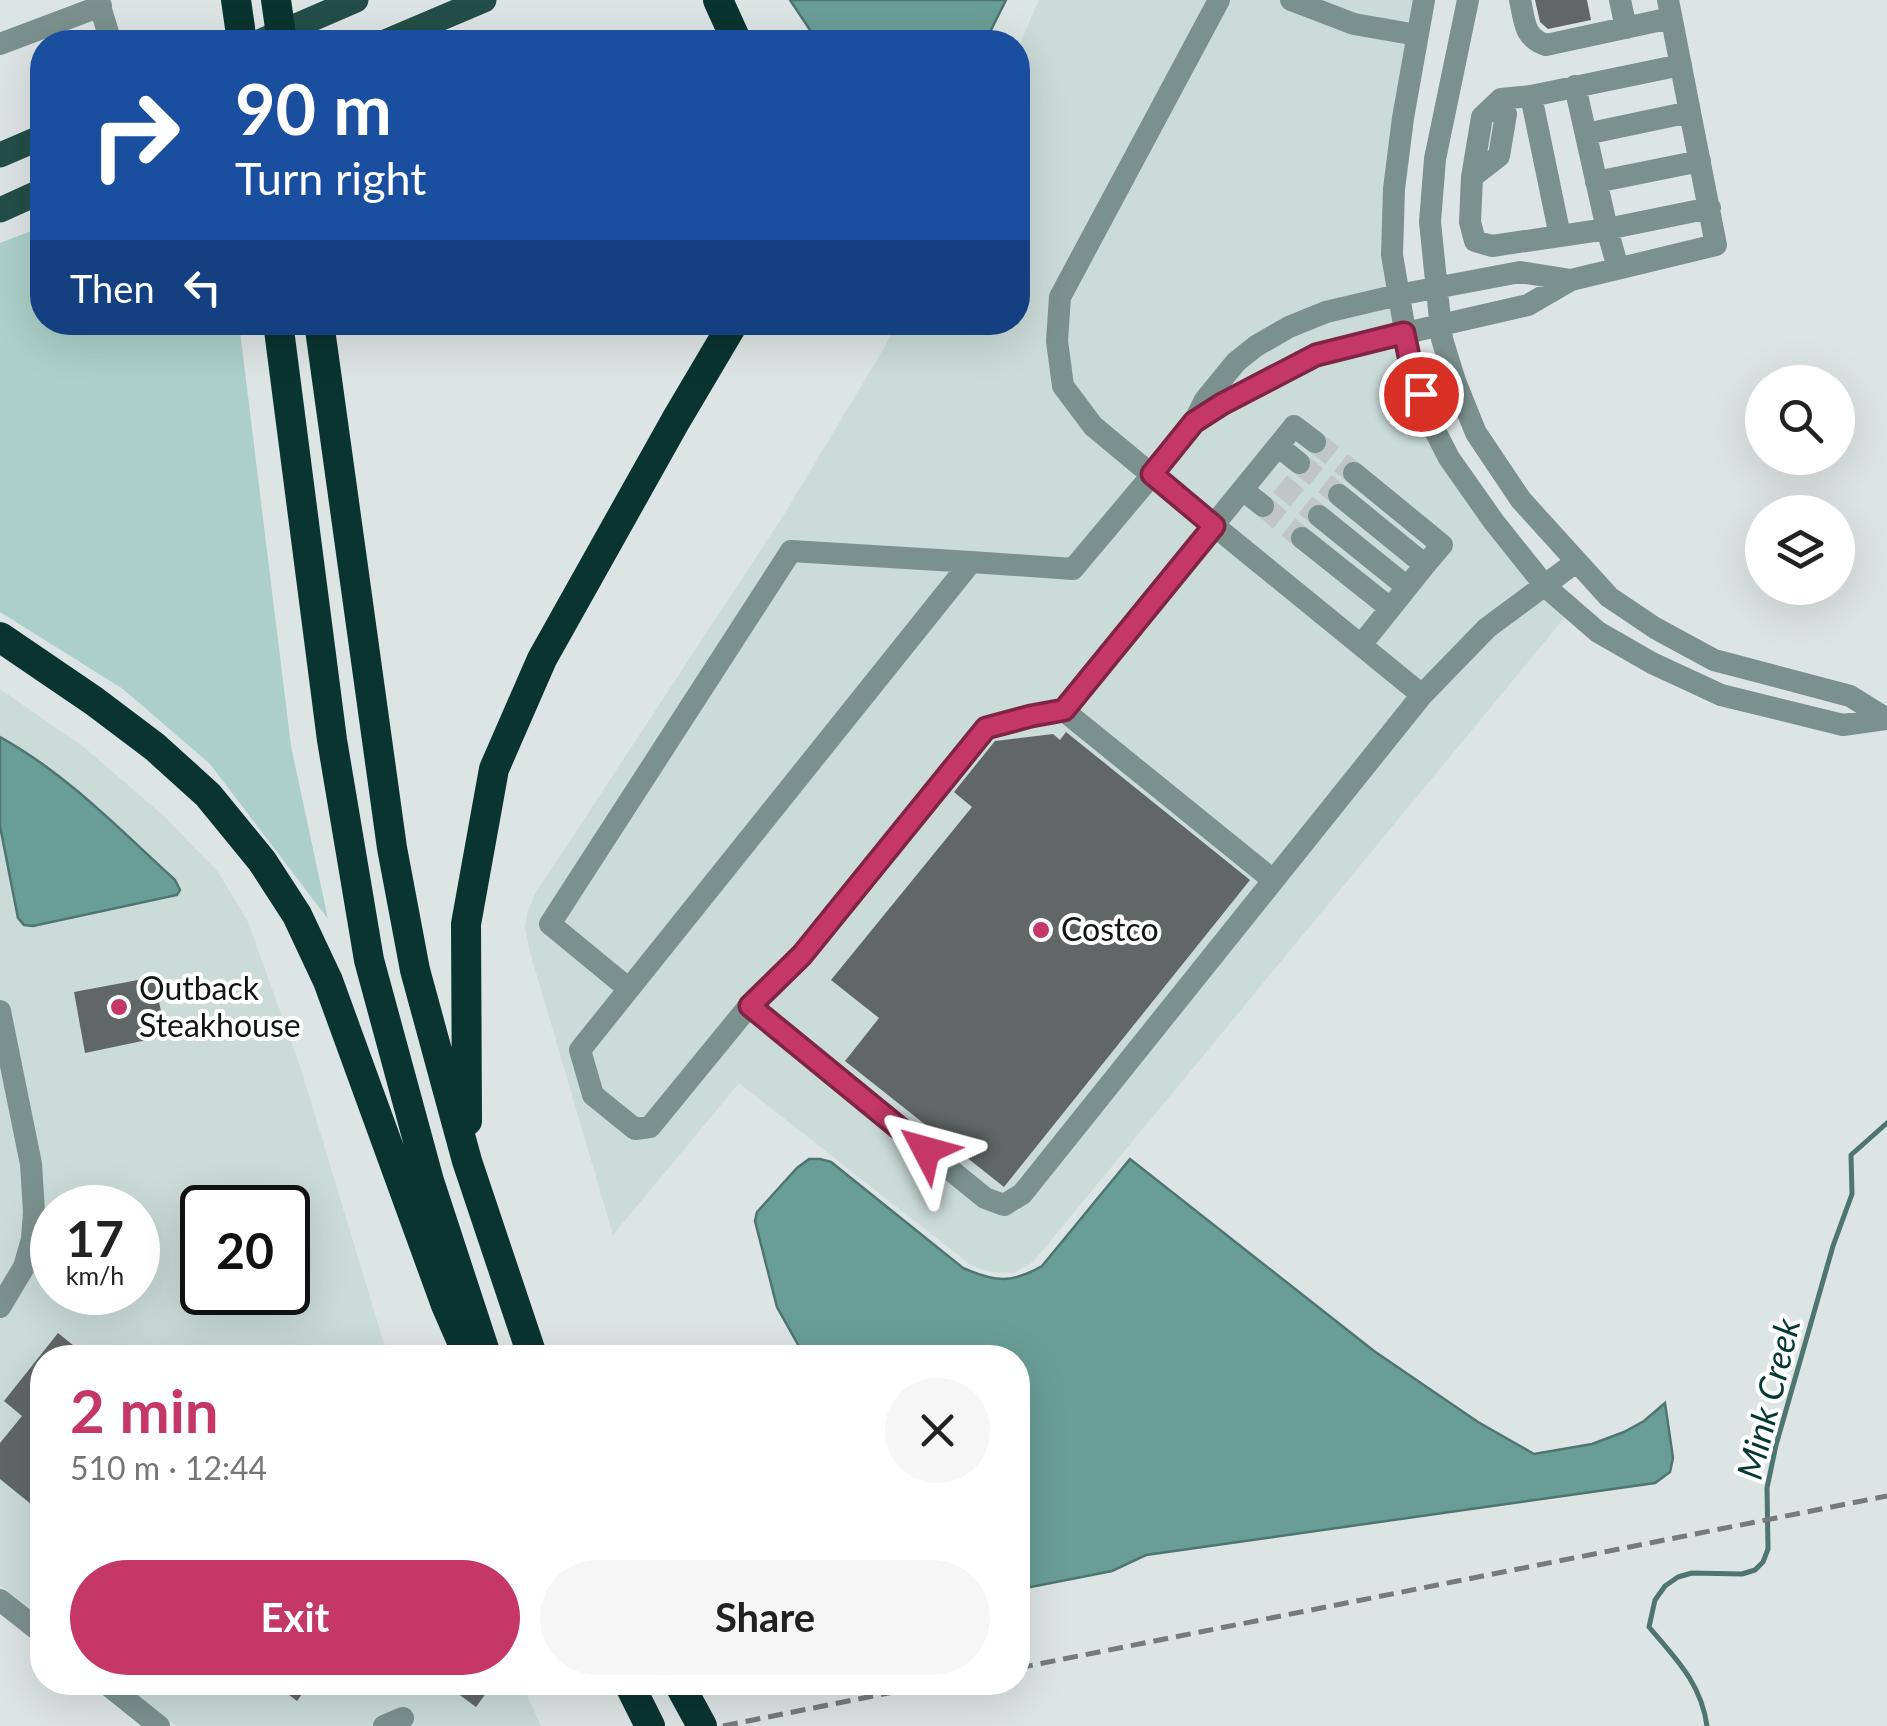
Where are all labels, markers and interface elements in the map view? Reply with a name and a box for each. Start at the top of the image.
text: 90 m [235,66,392,150]
icon: right [70,70,200,200]
text: Turn right [235,151,426,205]
icon: left [175,260,230,315]
text: Then [70,265,155,311]
pin [1379,352,1464,437]
map controls [1745,365,1855,605]
button: search [1745,365,1855,475]
icon: arrive [1394,367,1449,422]
button: layers [1745,495,1855,605]
place label: Costco [1061,909,1159,948]
marker: Costco [1030,919,1052,941]
place label: Outback Steakhouse [139,968,301,1044]
marker: Outback Steakhouse [108,996,130,1018]
position arrow [874,1098,978,1202]
speed limit sign: 20 [180,1185,310,1315]
text: 17 [66,1208,124,1268]
text: km/h [66,1260,124,1290]
water label: Mink Creek [1727,1313,1807,1483]
text: 2 min [70,1374,219,1446]
button: close [885,1378,990,1483]
text: 510 m · 12:44 [70,1448,267,1487]
button: Exit [70,1560,520,1675]
button: Share [540,1560,990,1675]

